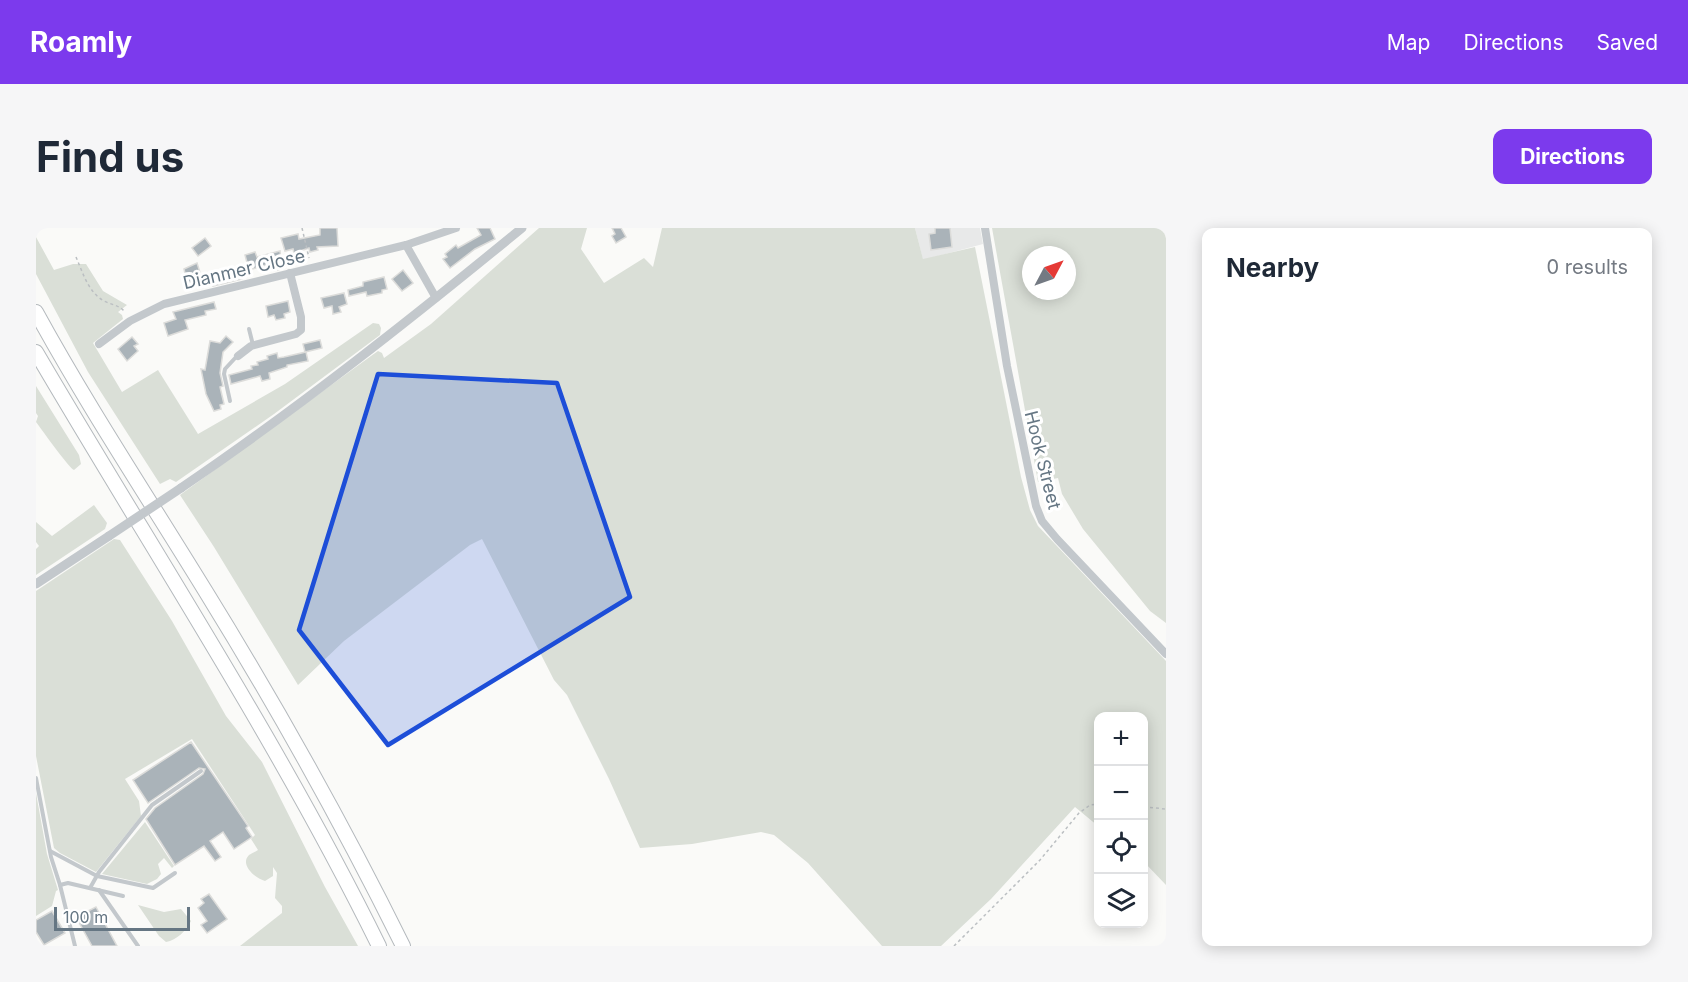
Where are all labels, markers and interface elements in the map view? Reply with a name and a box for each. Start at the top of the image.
text: Roamly [30,25,132,59]
text: Map [1387,30,1430,55]
text: Directions [1463,30,1564,55]
text: Saved [1597,30,1658,55]
button: Directions [1493,129,1652,184]
text: Find us [36,131,184,182]
street label: Dianmer Close [181,245,307,293]
north arrow [1022,246,1076,300]
text: Nearby [1226,252,1319,283]
text: 0 results [1546,255,1628,279]
street label: Hook Street [1021,409,1065,511]
map controls [1094,712,1148,928]
button: + [1094,712,1148,766]
button: − [1094,766,1148,820]
button: locate [1094,820,1148,874]
button: layers [1094,874,1148,928]
scale bar [54,904,190,932]
text: 100 m [63,907,108,927]

